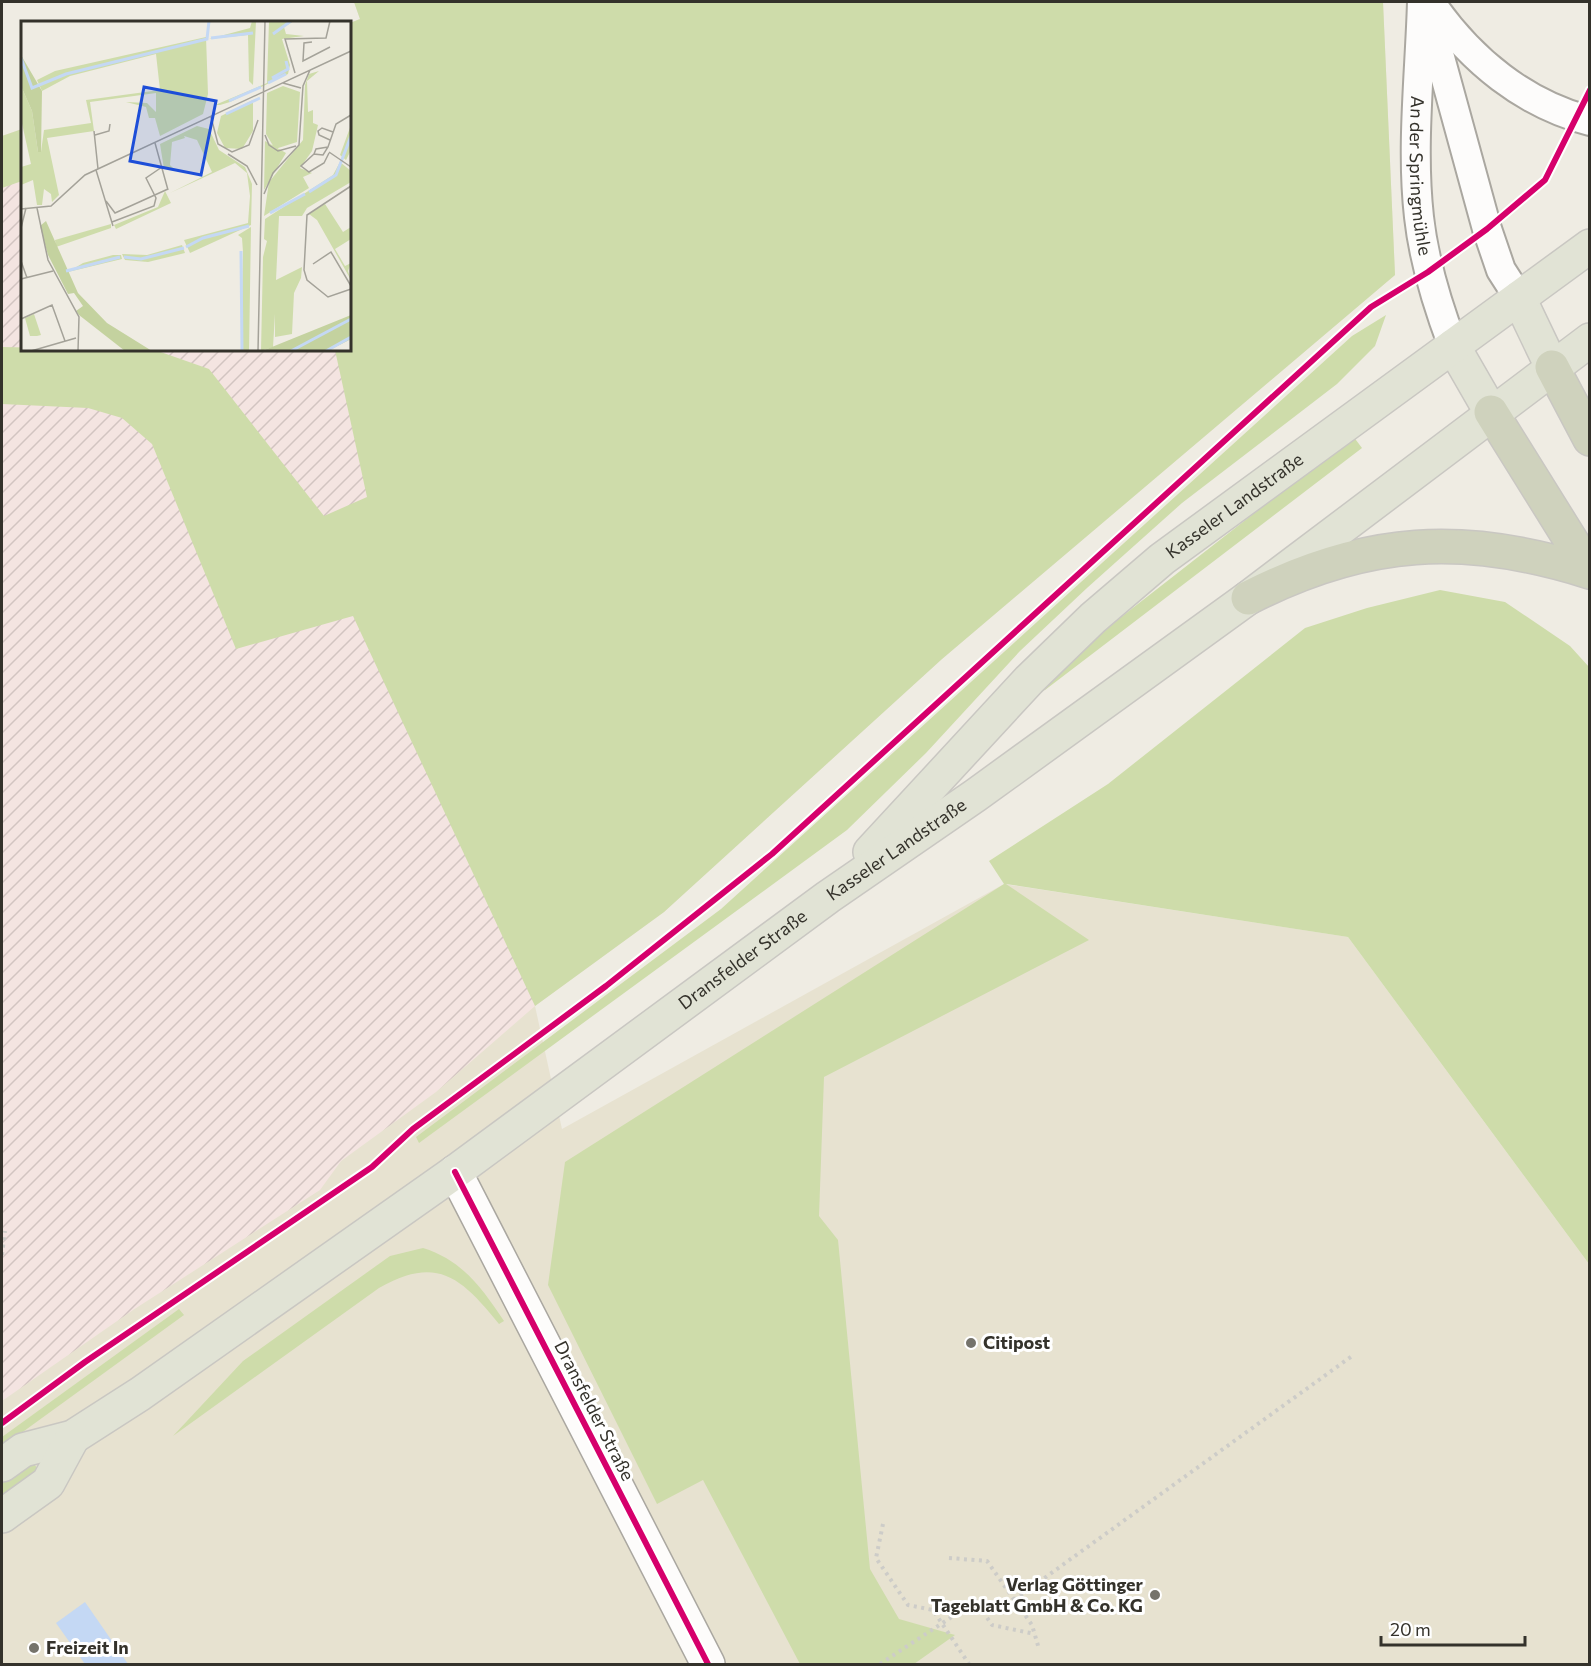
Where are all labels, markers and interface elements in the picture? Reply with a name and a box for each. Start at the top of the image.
inset map [21,21,351,351]
street label: An der Springmühle [1406,95,1437,257]
street label: Kasseler Landstraße [1161,448,1307,563]
street label: Kasseler Landstraße [822,793,970,905]
street label: Dransfelder Straße [674,904,811,1014]
place label: Citipost [983,1331,1050,1353]
marker: Citipost [964,1336,978,1350]
street label: Dransfelder Straße [550,1337,640,1484]
place label: Verlag Göttinger Tageblatt GmbH & Co. KG [931,1573,1144,1616]
marker: Verlag Göttinger Tageblatt GmbH & Co. KG [1148,1588,1162,1602]
scale bar [1381,1609,1525,1647]
text: 20 m [1390,1618,1431,1640]
place label: Freizeit In [46,1636,129,1658]
marker: Freizeit In [27,1641,41,1655]

